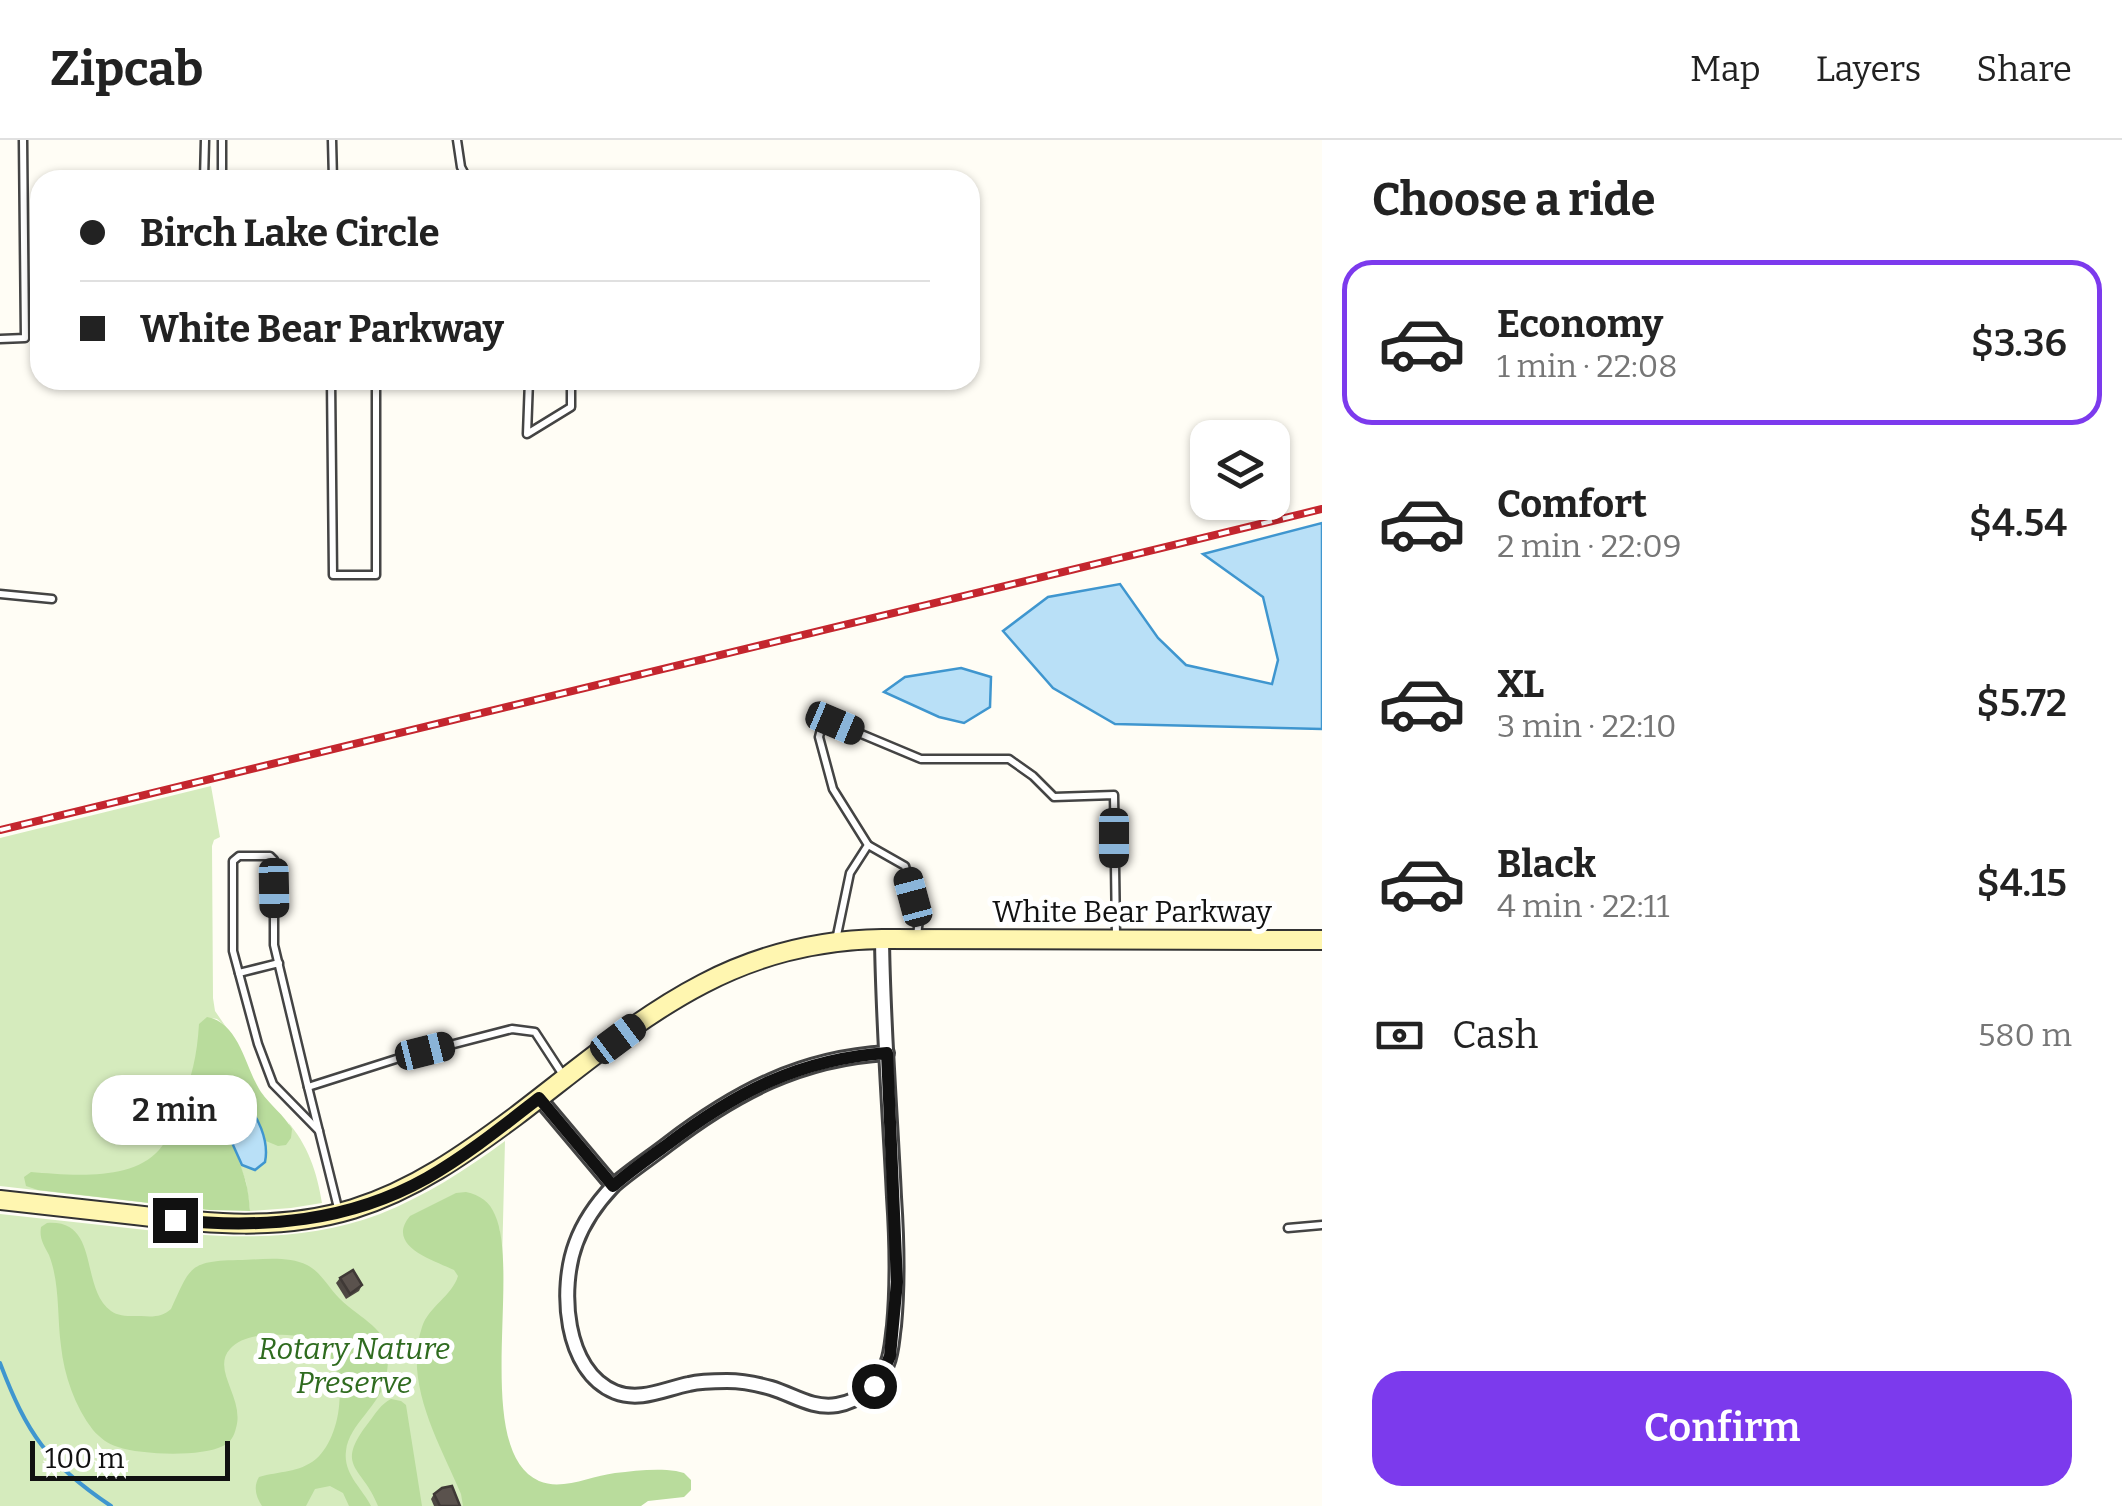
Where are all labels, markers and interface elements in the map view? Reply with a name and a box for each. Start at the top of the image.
text: Zipcab [50,40,203,98]
text: Map [1690,48,1761,90]
text: Layers [1816,48,1921,90]
text: Share [1976,48,2072,90]
text: Choose a ride [1372,173,1655,227]
text: Birch Lake Circle [140,210,440,256]
icon: car [1377,298,1467,388]
text: Economy [1497,301,1663,347]
text: White Bear Parkway [140,306,504,352]
text: $3.36 [1971,320,2067,366]
text: 1 min · 22:08 [1497,347,1678,385]
map controls [1190,420,1290,520]
button: layers [1190,420,1290,520]
icon: car [1377,478,1467,568]
text: Comfort [1497,481,1647,527]
text: $4.54 [1969,500,2067,546]
text: 2 min · 22:09 [1497,527,1682,565]
icon: car [1377,658,1467,748]
text: XL [1497,661,1544,707]
text: $5.72 [1976,680,2067,726]
car [802,697,868,749]
text: 3 min · 22:10 [1497,707,1677,745]
car [1099,808,1129,868]
icon: car [1377,838,1467,928]
text: Black [1497,841,1596,887]
car [258,858,290,918]
text: $4.15 [1976,860,2067,906]
car [891,864,935,930]
text: 4 min · 22:11 [1497,887,1670,925]
street label: White Bear Parkway [992,894,1272,930]
icon: cash [1372,1008,1427,1063]
car [585,1009,651,1069]
text: Cash [1452,1012,1538,1058]
text: 580 m [1978,1016,2072,1054]
car [392,1029,458,1073]
callout: 2 min [92,1075,258,1145]
text: 2 min [132,1091,217,1129]
route end [153,1198,198,1243]
park label: Rotary Nature Preserve [258,1331,450,1401]
route start [852,1364,897,1409]
button: Confirm [1372,1371,2072,1486]
scale bar [30,1436,230,1480]
text: 100 m [45,1442,125,1475]

